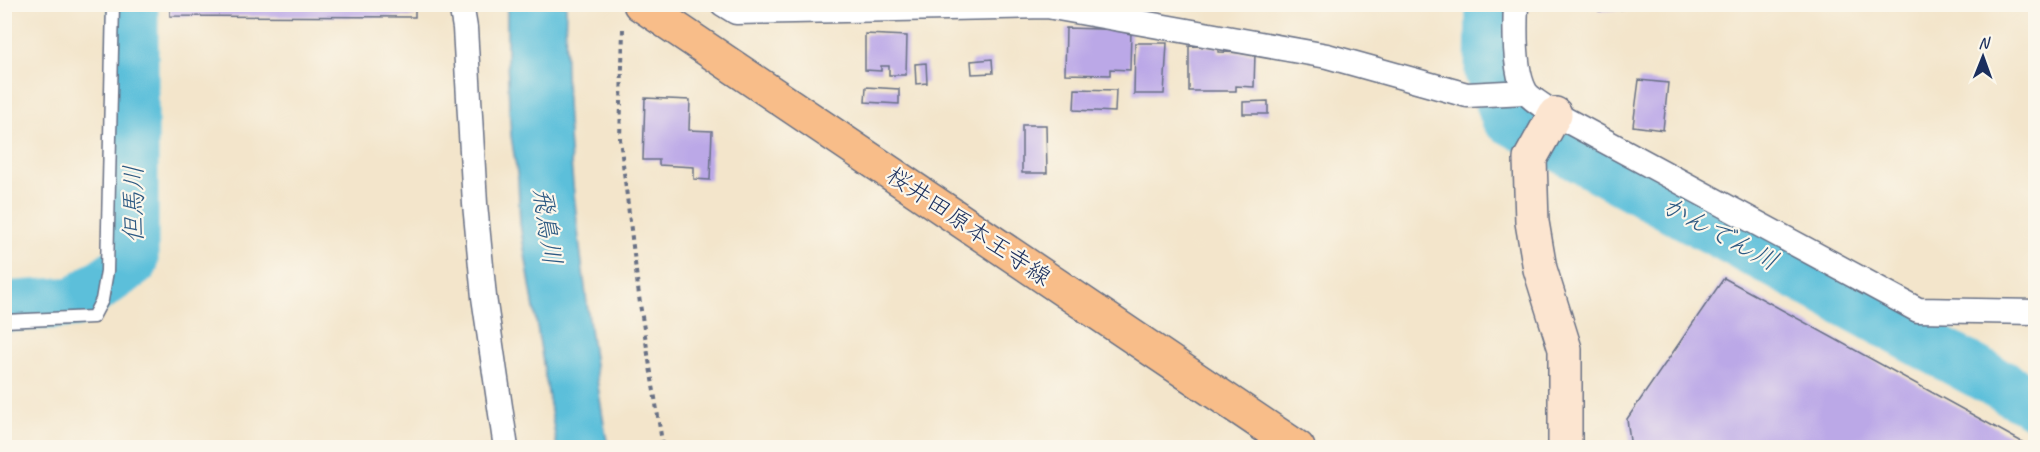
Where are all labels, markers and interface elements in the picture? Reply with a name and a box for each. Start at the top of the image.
north arrow [1953,27,2013,87]
text: N [1978,33,1991,53]
street label: 桜井田原本王寺線 [881,160,1057,292]
water label: 但馬川 [117,165,150,243]
water label: 飛鳥川 [526,185,569,267]
water label: かんでん川 [1655,189,1784,278]

